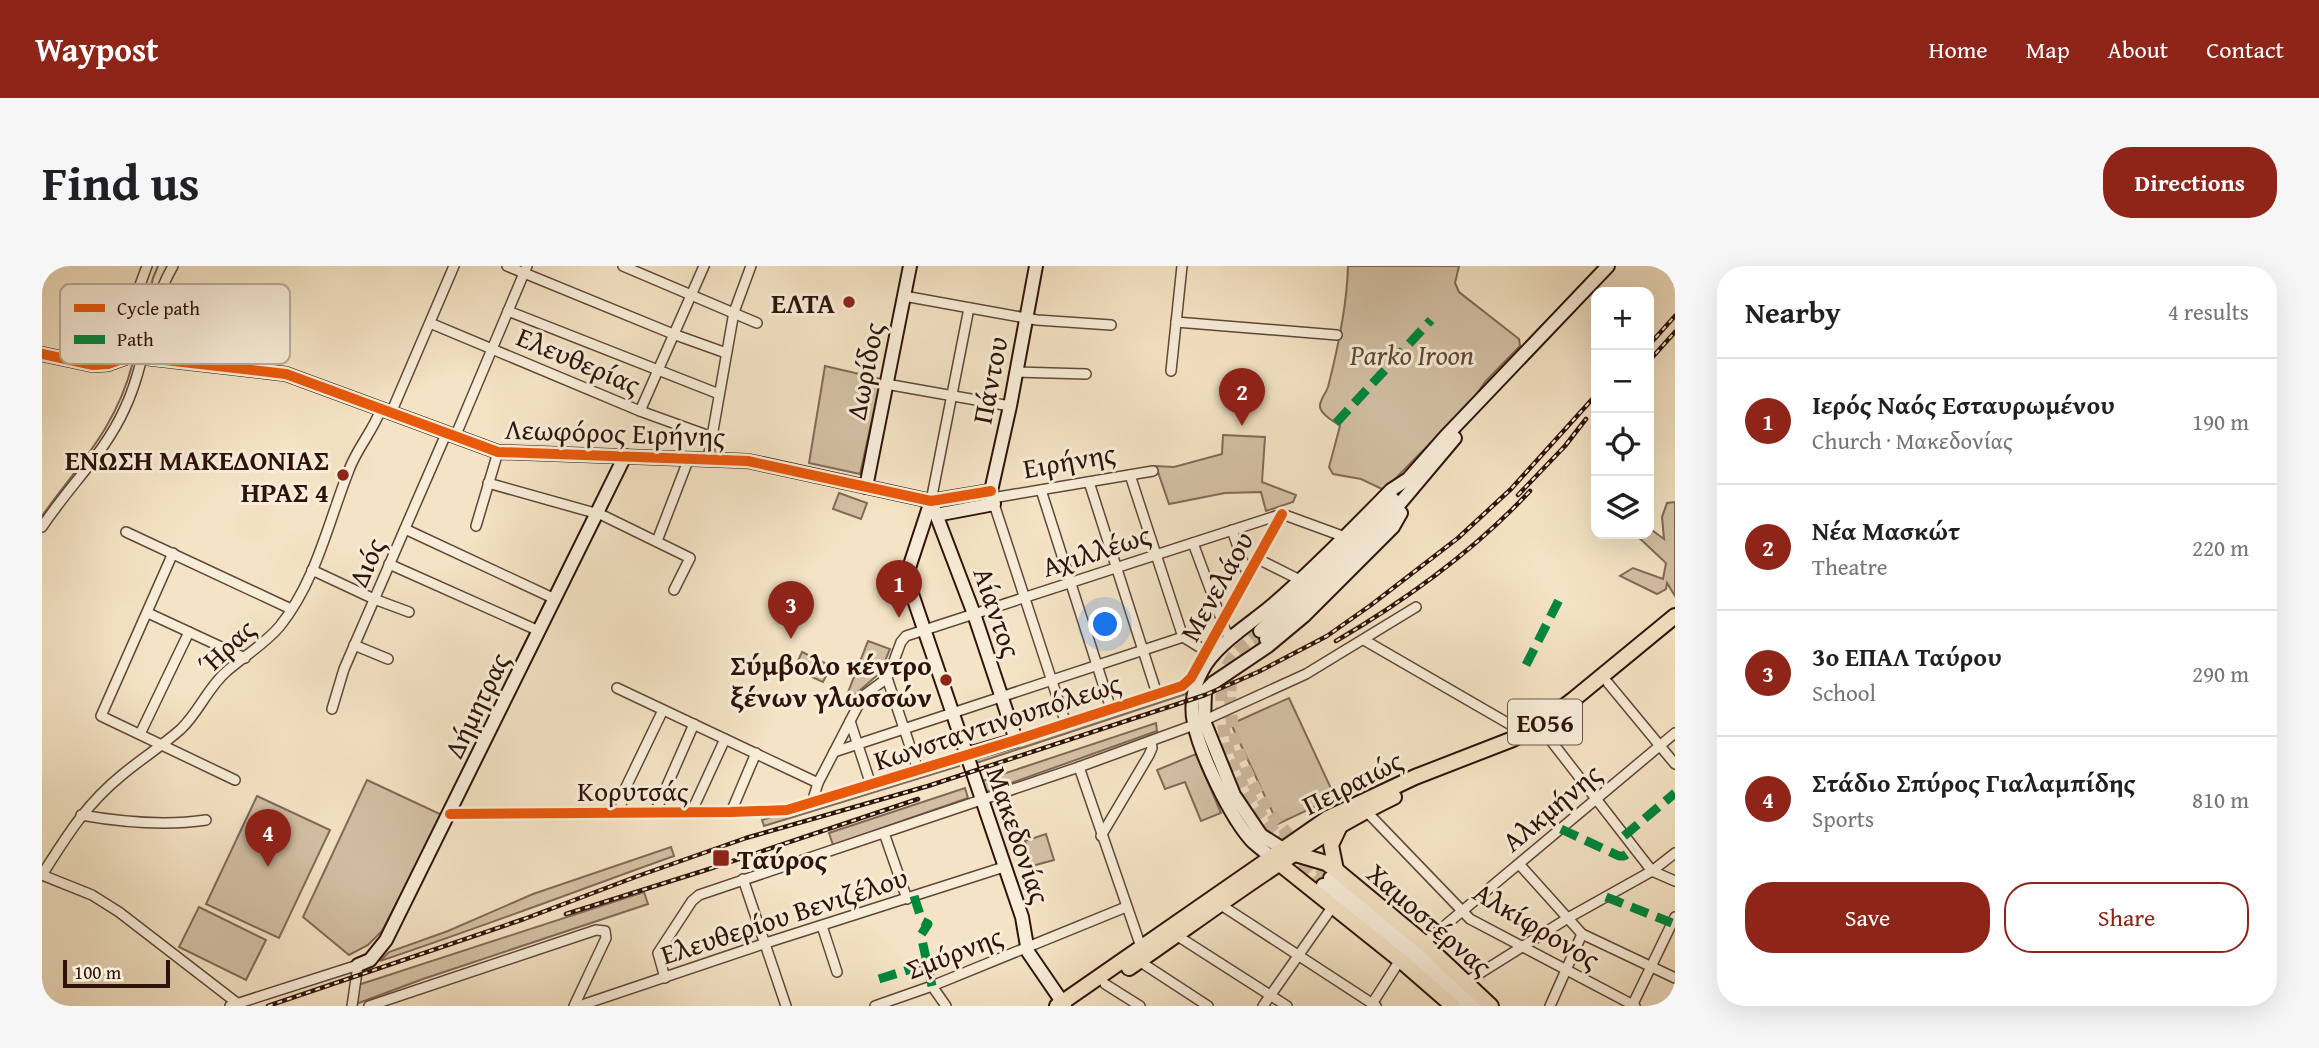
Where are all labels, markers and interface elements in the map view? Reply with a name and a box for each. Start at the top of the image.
text: Waypost [35,25,159,73]
text: Home [1929,32,1988,67]
text: Map [2026,32,2070,67]
text: About [2108,32,2168,67]
text: Contact [2206,32,2284,67]
text: Find us [42,146,200,218]
button: Directions [2103,147,2277,218]
place label: ΕΛΤΑ [771,282,835,323]
legend [60,284,290,364]
map controls [1591,287,1654,539]
button: + [1591,287,1654,350]
text: Nearby [1745,290,1841,334]
text: Cycle path [117,294,200,322]
marker: ΕΛΤΑ [841,294,857,310]
text: 4 results [2168,295,2249,328]
street label: Ελευθερίας [511,316,647,405]
street label: Δωρίδος [834,319,894,423]
text: Path [117,325,154,353]
street label: Πάντου [960,333,1018,427]
park label: Parko Iroon [1349,334,1474,375]
button: − [1591,350,1654,413]
pin: 2 [1219,368,1265,426]
text: Ιερός Ναός Εσταυρωμένου [1812,385,2115,424]
text: 1 [1762,405,1774,438]
text: 190 m [2192,405,2249,438]
street label: Λεωφόρος Ειρήνης [504,408,726,456]
button: locate [1591,413,1654,476]
text: Church · Μακεδονίας [1812,424,2013,457]
street label: Ειρήνης [1020,432,1119,488]
place label: ΕΝΩΣΗ ΜΑΚΕΔΟΝΙΑΣ ΗΡΑΣ 4 [65,439,329,512]
marker: ΕΝΩΣΗ ΜΑΚΕΔΟΝΙΑΣ ΗΡΑΣ 4 [335,467,351,483]
button: layers [1591,476,1654,539]
text: Νέα Μασκώτ [1812,511,1960,550]
street label: Αχιλλέως [1036,513,1156,587]
street label: Μενελάου [1169,523,1263,649]
street label: Διός [337,531,395,593]
text: 2 [1762,531,1774,564]
text: 220 m [2192,531,2249,564]
text: Theatre [1812,550,1888,583]
pin: 1 [876,560,922,618]
street label: Αίαντος [963,561,1033,663]
pin: 3 [768,581,814,639]
your location [1088,607,1122,641]
street label: Ήρας [188,609,264,683]
text: 3ο ΕΠΑΛ Ταύρου [1812,637,2002,676]
place label: Σύμβολο κέντρο ξένων γλωσσών [730,644,932,717]
street label: Δήμητρας [433,645,519,765]
text: 3 [1762,657,1774,690]
text: 290 m [2192,657,2249,690]
street label: Κωνσταντινουπόλεως [868,662,1126,780]
marker: Σύμβολο κέντρο ξένων γλωσσών [938,672,954,688]
text: School [1812,676,1876,709]
road number: ΕΟ56 [1508,699,1582,744]
street label: Πειραιώς [1295,739,1409,825]
street label: Αλκμήνης [1492,753,1610,861]
street label: Μακεδονίας [976,761,1062,909]
text: Στάδιο Σπύρος Γιαλαμπίδης [1812,763,2136,802]
street label: Κορυτσάς [577,770,689,811]
text: 4 [1762,783,1774,816]
text: 810 m [2192,783,2249,816]
text: Sports [1812,802,1874,835]
pin: 4 [245,809,291,867]
place label: Ταύρος [737,838,827,879]
marker: Ταύρος [711,848,731,868]
street label: Χαμοστέρνας [1358,853,1502,985]
street label: Ελευθερίου Βενιζέλου [655,856,913,974]
street label: Αλκίφρονος [1466,871,1608,979]
button: Save [1745,882,1990,953]
button: Share [2004,882,2249,953]
street label: Σμύρνης [900,915,1008,989]
scale bar [63,957,170,989]
text: 100 m [74,958,121,986]

